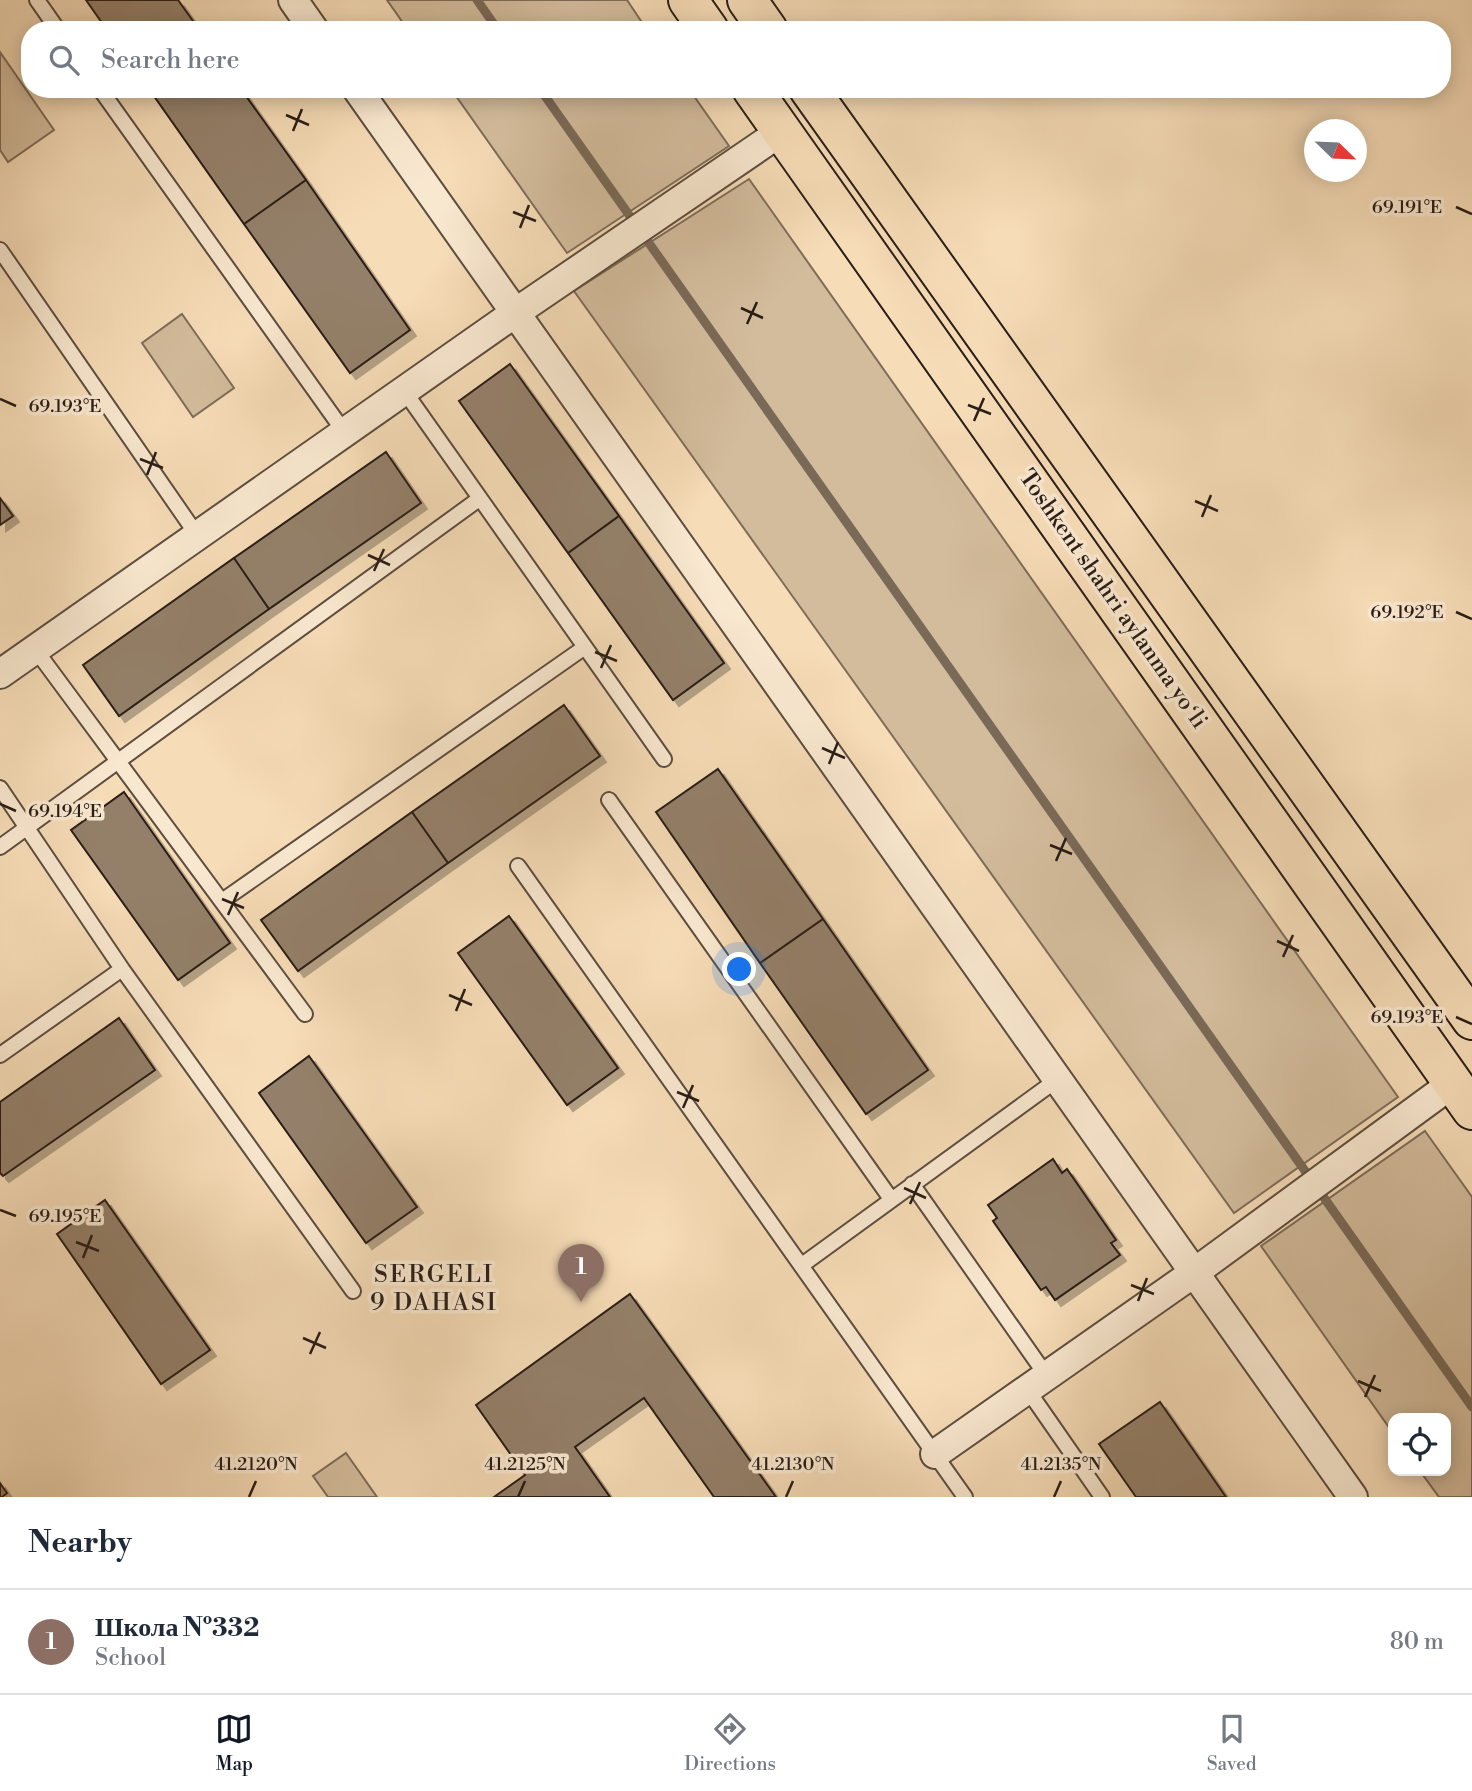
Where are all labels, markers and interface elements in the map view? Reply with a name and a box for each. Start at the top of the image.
search box [21,21,1451,98]
icon: search [45,41,83,79]
text: Search here [101,44,240,76]
north arrow [1304,119,1367,182]
text: 69.191°E [1372,196,1442,219]
text: 69.193°E [28,395,102,418]
street label: Toshkent shahri aylanma yoʻli [1013,464,1213,734]
text: 69.192°E [1370,601,1444,624]
text: 69.194°E [28,800,102,823]
your location [722,952,756,986]
text: 69.193°E [1370,1006,1444,1029]
text: 69.195°E [28,1205,102,1228]
pin: 1 [558,1244,604,1302]
district label: SERGELI 9 DAHASI [370,1260,498,1318]
map controls [1388,1413,1451,1476]
button: locate [1388,1413,1451,1476]
text: 41.2120°N [214,1453,298,1476]
text: 41.2125°N [484,1453,566,1476]
text: 41.2130°N [752,1453,835,1476]
text: 41.2135°N [1021,1453,1102,1476]
text: Nearby [28,1524,132,1562]
text: Школа №332 [95,1612,260,1644]
text: 1 [45,1628,57,1656]
text: 80 m [1390,1628,1444,1656]
text: School [95,1644,166,1672]
tab: Map [215,1710,253,1776]
tab: Directions [684,1710,776,1776]
tab: Saved [1207,1710,1257,1776]

